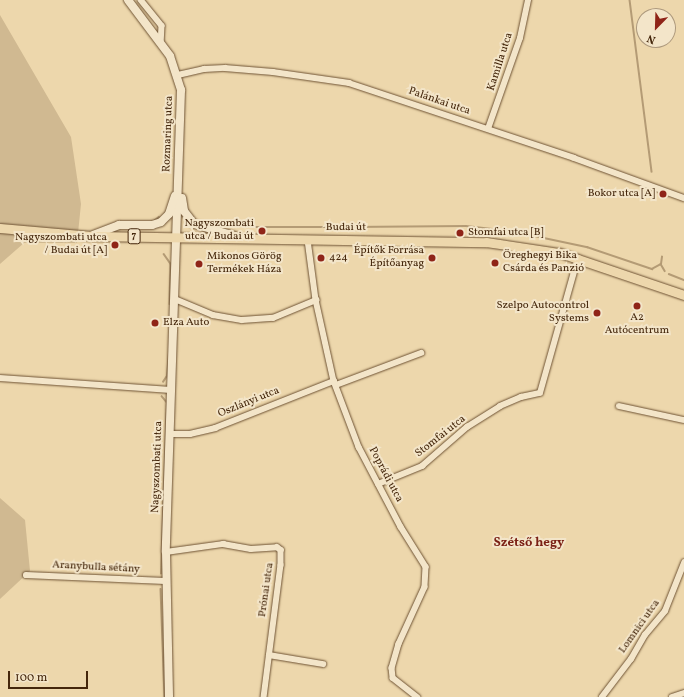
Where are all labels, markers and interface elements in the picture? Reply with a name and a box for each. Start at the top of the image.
north arrow [636,8,676,48]
text: N [645,30,658,47]
street label: Kamilla utca [485,31,517,93]
street label: Palánkai utca [406,85,472,119]
street label: Rozmaring utca [161,96,177,172]
place label: Bokor utca [A] [588,187,655,201]
marker: Bokor utca [A] [658,189,668,199]
place label: Nagyszombati utca / Budai út [184,218,254,244]
street label: Budai út [326,221,366,235]
marker: Nagyszombati utca / Budai út [257,226,267,236]
place label: Stomfai utca [B] [468,226,544,240]
road number: 7 [127,228,141,244]
marker: Stomfai utca [B] [455,228,465,238]
place label: Nagyszombati utca / Budai út [A] [15,232,107,258]
marker: Nagyszombati utca / Budai út [A] [110,240,120,250]
place label: Építők Forrása Építőanyag [354,245,424,271]
place label: Öreghegyi Bika Csárda és Panzió [503,250,584,276]
place label: Mikonos Görög Termékek Háza [207,251,282,277]
place label: 424 [329,251,348,265]
marker: 424 [316,253,326,263]
marker: Építők Forrása Építőanyag [427,253,437,263]
marker: Öreghegyi Bika Csárda és Panzió [490,258,500,268]
marker: Mikonos Görög Termékek Háza [194,259,204,269]
place label: Szelpo Autocontrol Systems [496,300,589,326]
marker: A2 Autócentrum [632,301,642,311]
marker: Szelpo Autocontrol Systems [592,308,602,318]
place label: A2 Autócentrum [605,312,669,338]
place label: Elza Auto [163,316,209,330]
marker: Elza Auto [150,318,160,328]
street label: Oszlányi utca [216,385,282,421]
street label: Stomfai utca [413,413,469,461]
street label: Nagyszombati utca [150,421,166,513]
street label: Poprádi utca [365,445,405,505]
district label: Szétső hegy [494,535,564,551]
street label: Aranybulla sétány [52,559,140,577]
street label: Prónai utca [257,562,277,618]
street label: Lomnici utca [617,598,663,656]
scale bar [10,663,90,689]
text: 100 m [15,670,47,686]

